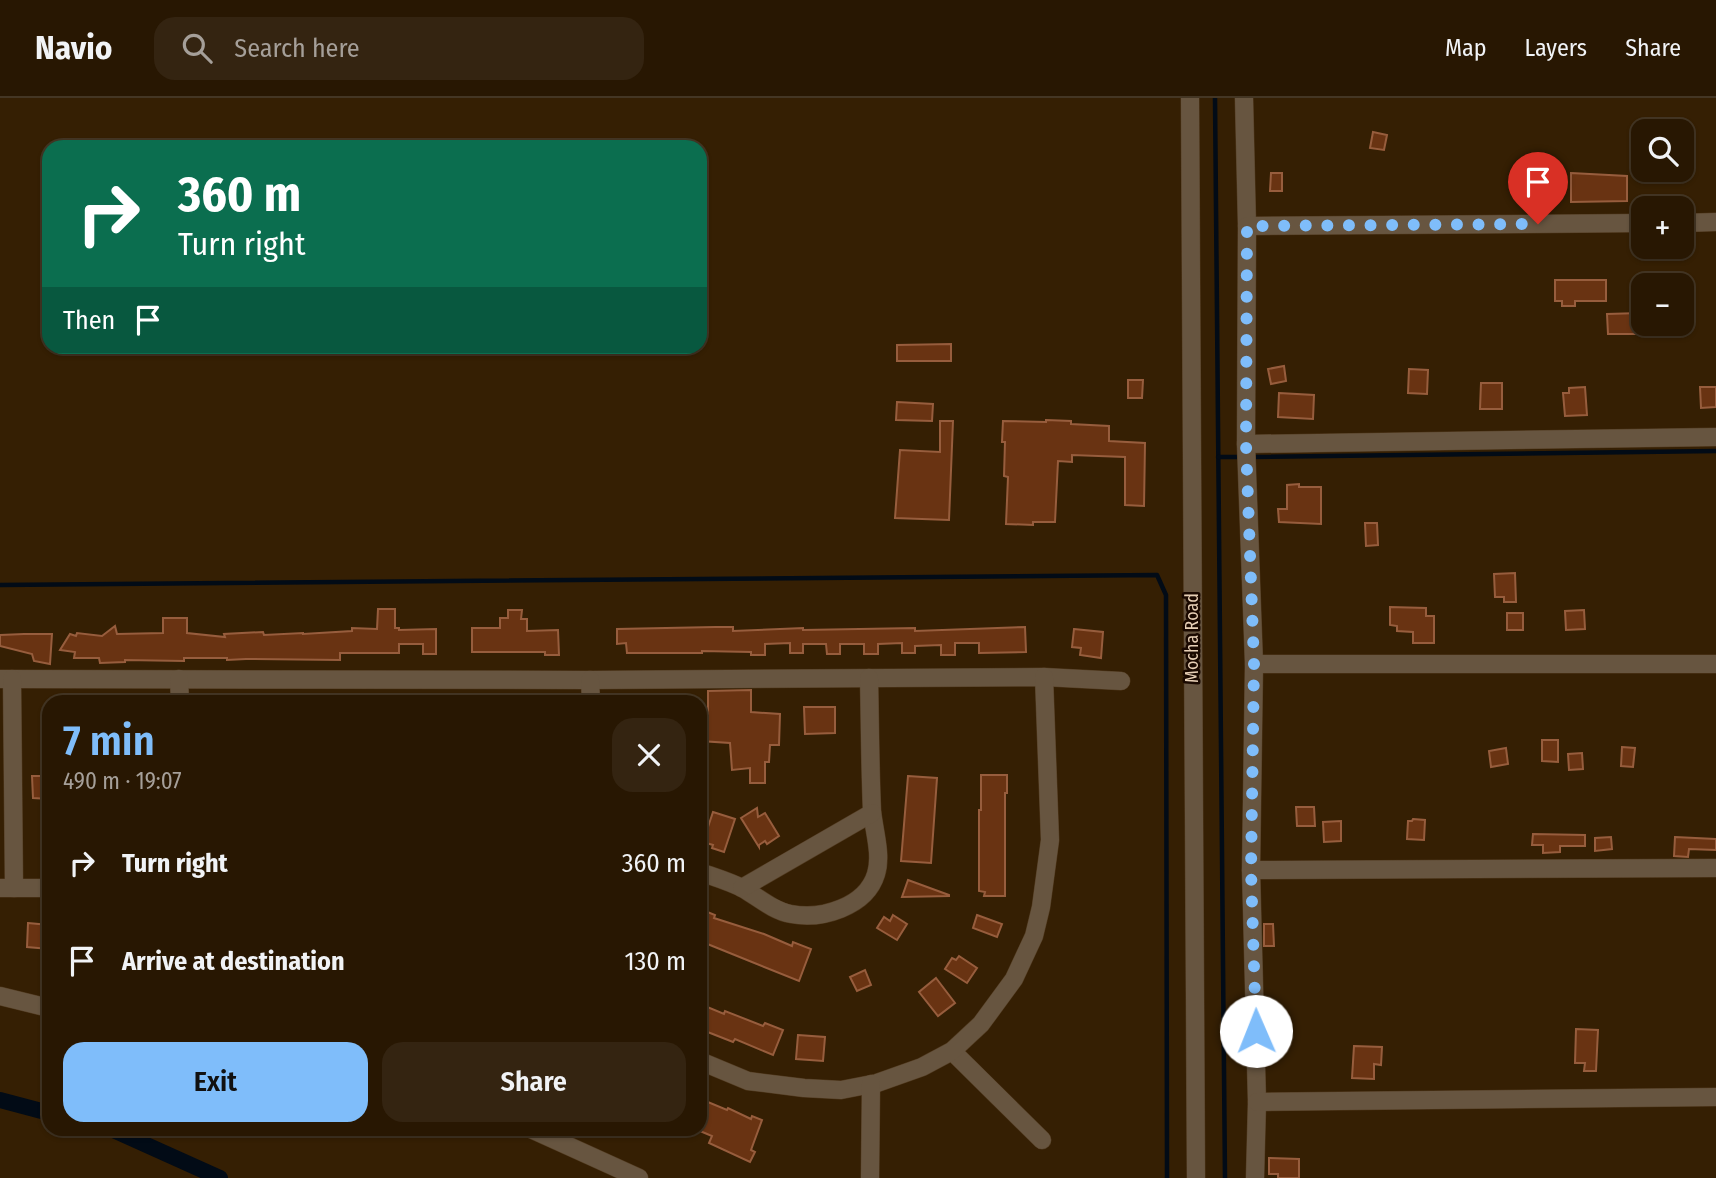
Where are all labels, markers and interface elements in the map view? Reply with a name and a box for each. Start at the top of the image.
search box [154,17,644,80]
text: Navio [35,28,112,68]
icon: search [178,29,216,67]
text: Search here [234,33,360,64]
text: Map [1445,34,1487,62]
text: Layers [1525,34,1587,62]
text: Share [1625,34,1681,62]
map controls [1631,119,1694,336]
button: search [1631,119,1694,182]
pin [1508,152,1568,224]
icon: arrive [1519,163,1557,201]
text: 360 m [178,165,301,224]
icon: right [63,168,154,259]
button: + [1631,196,1694,259]
text: Turn right [178,225,305,263]
button: − [1631,273,1694,336]
icon: arrive [129,301,167,339]
text: Then [63,305,115,336]
street label: Mocha Road [1181,593,1203,683]
text: 7 min [63,716,155,766]
button: close [612,718,686,792]
text: 490 m · 19:07 [63,767,182,795]
icon: right [63,844,101,882]
text: Turn right [122,848,228,879]
text: 360 m [622,848,686,879]
icon: arrive [63,942,101,980]
text: Arrive at destination [122,946,345,977]
text: 130 m [624,946,686,977]
position arrow [1219,994,1293,1068]
button: Exit [63,1042,368,1122]
button: Share [382,1042,686,1122]

